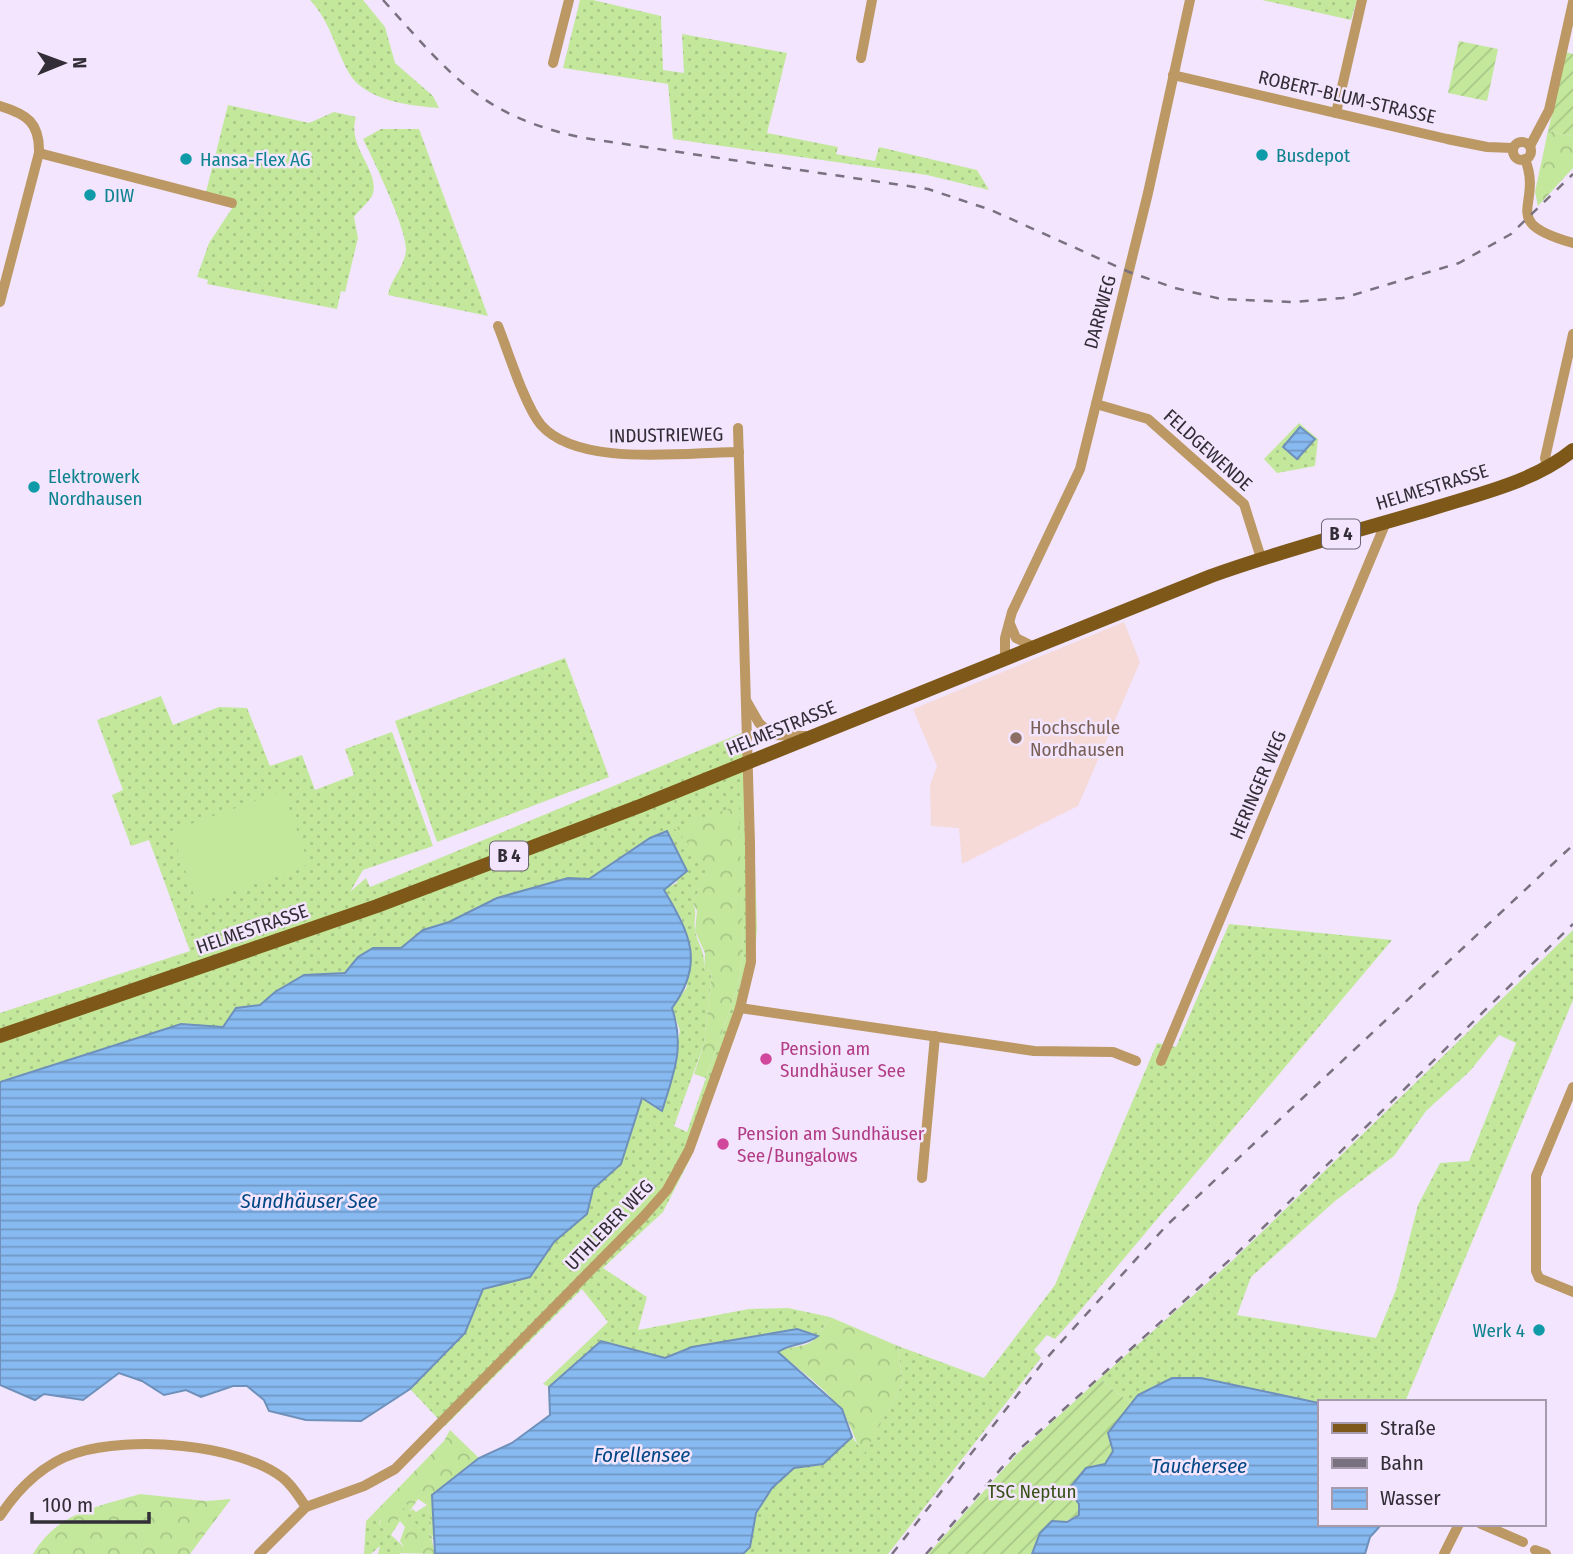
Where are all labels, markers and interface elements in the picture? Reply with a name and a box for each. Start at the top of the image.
north arrow [28,28,98,98]
text: N [68,57,91,69]
street label: ROBERT-BLUM-STRASSE [1256,65,1438,129]
place label: Busdepot [1276,144,1351,167]
marker: Busdepot [1254,147,1270,163]
place label: Hansa-Flex AG [200,148,311,171]
marker: Hansa-Flex AG [178,151,194,167]
place label: DIW [104,184,134,207]
marker: DIW [82,187,98,203]
street label: DARRWEG [1079,273,1121,351]
street label: FELDGEWENDE [1159,404,1257,496]
street label: INDUSTRIEWEG [609,423,723,447]
street label: HELMESTRASSE [1373,459,1491,515]
place label: Elektrowerk Nordhausen [48,465,143,510]
marker: Elektrowerk Nordhausen [26,479,42,495]
road number: B 4 [1322,520,1360,548]
street label: HELMESTRASSE [723,695,839,760]
place label: Hochschule Nordhausen [1030,716,1125,761]
street label: HERINGER WEG [1225,727,1291,843]
marker: Hochschule Nordhausen [1008,730,1024,746]
road number: B 4 [490,842,528,870]
street label: HELMESTRASSE [193,899,311,959]
place label: Pension am Sundhäuser See [780,1037,906,1082]
marker: Pension am Sundhäuser See [758,1051,774,1067]
place label: Pension am Sundhäuser See/Bungalows [737,1122,925,1167]
marker: Pension am Sundhäuser See/Bungalows [715,1136,731,1152]
street label: UTHLEBER WEG [560,1175,658,1275]
water label: Sundhäuser See [239,1188,378,1214]
place label: Werk 4 [1472,1319,1525,1342]
marker: Werk 4 [1531,1322,1547,1338]
legend [1318,1400,1545,1526]
text: Straße [1380,1415,1436,1441]
water label: Forellensee [594,1442,690,1468]
text: Bahn [1380,1450,1424,1476]
water label: Tauchersee [1151,1453,1247,1479]
scale bar [32,1480,149,1524]
park label: TSC Neptun [987,1480,1077,1503]
text: Wasser [1380,1485,1441,1511]
text: 100 m [42,1492,93,1518]

